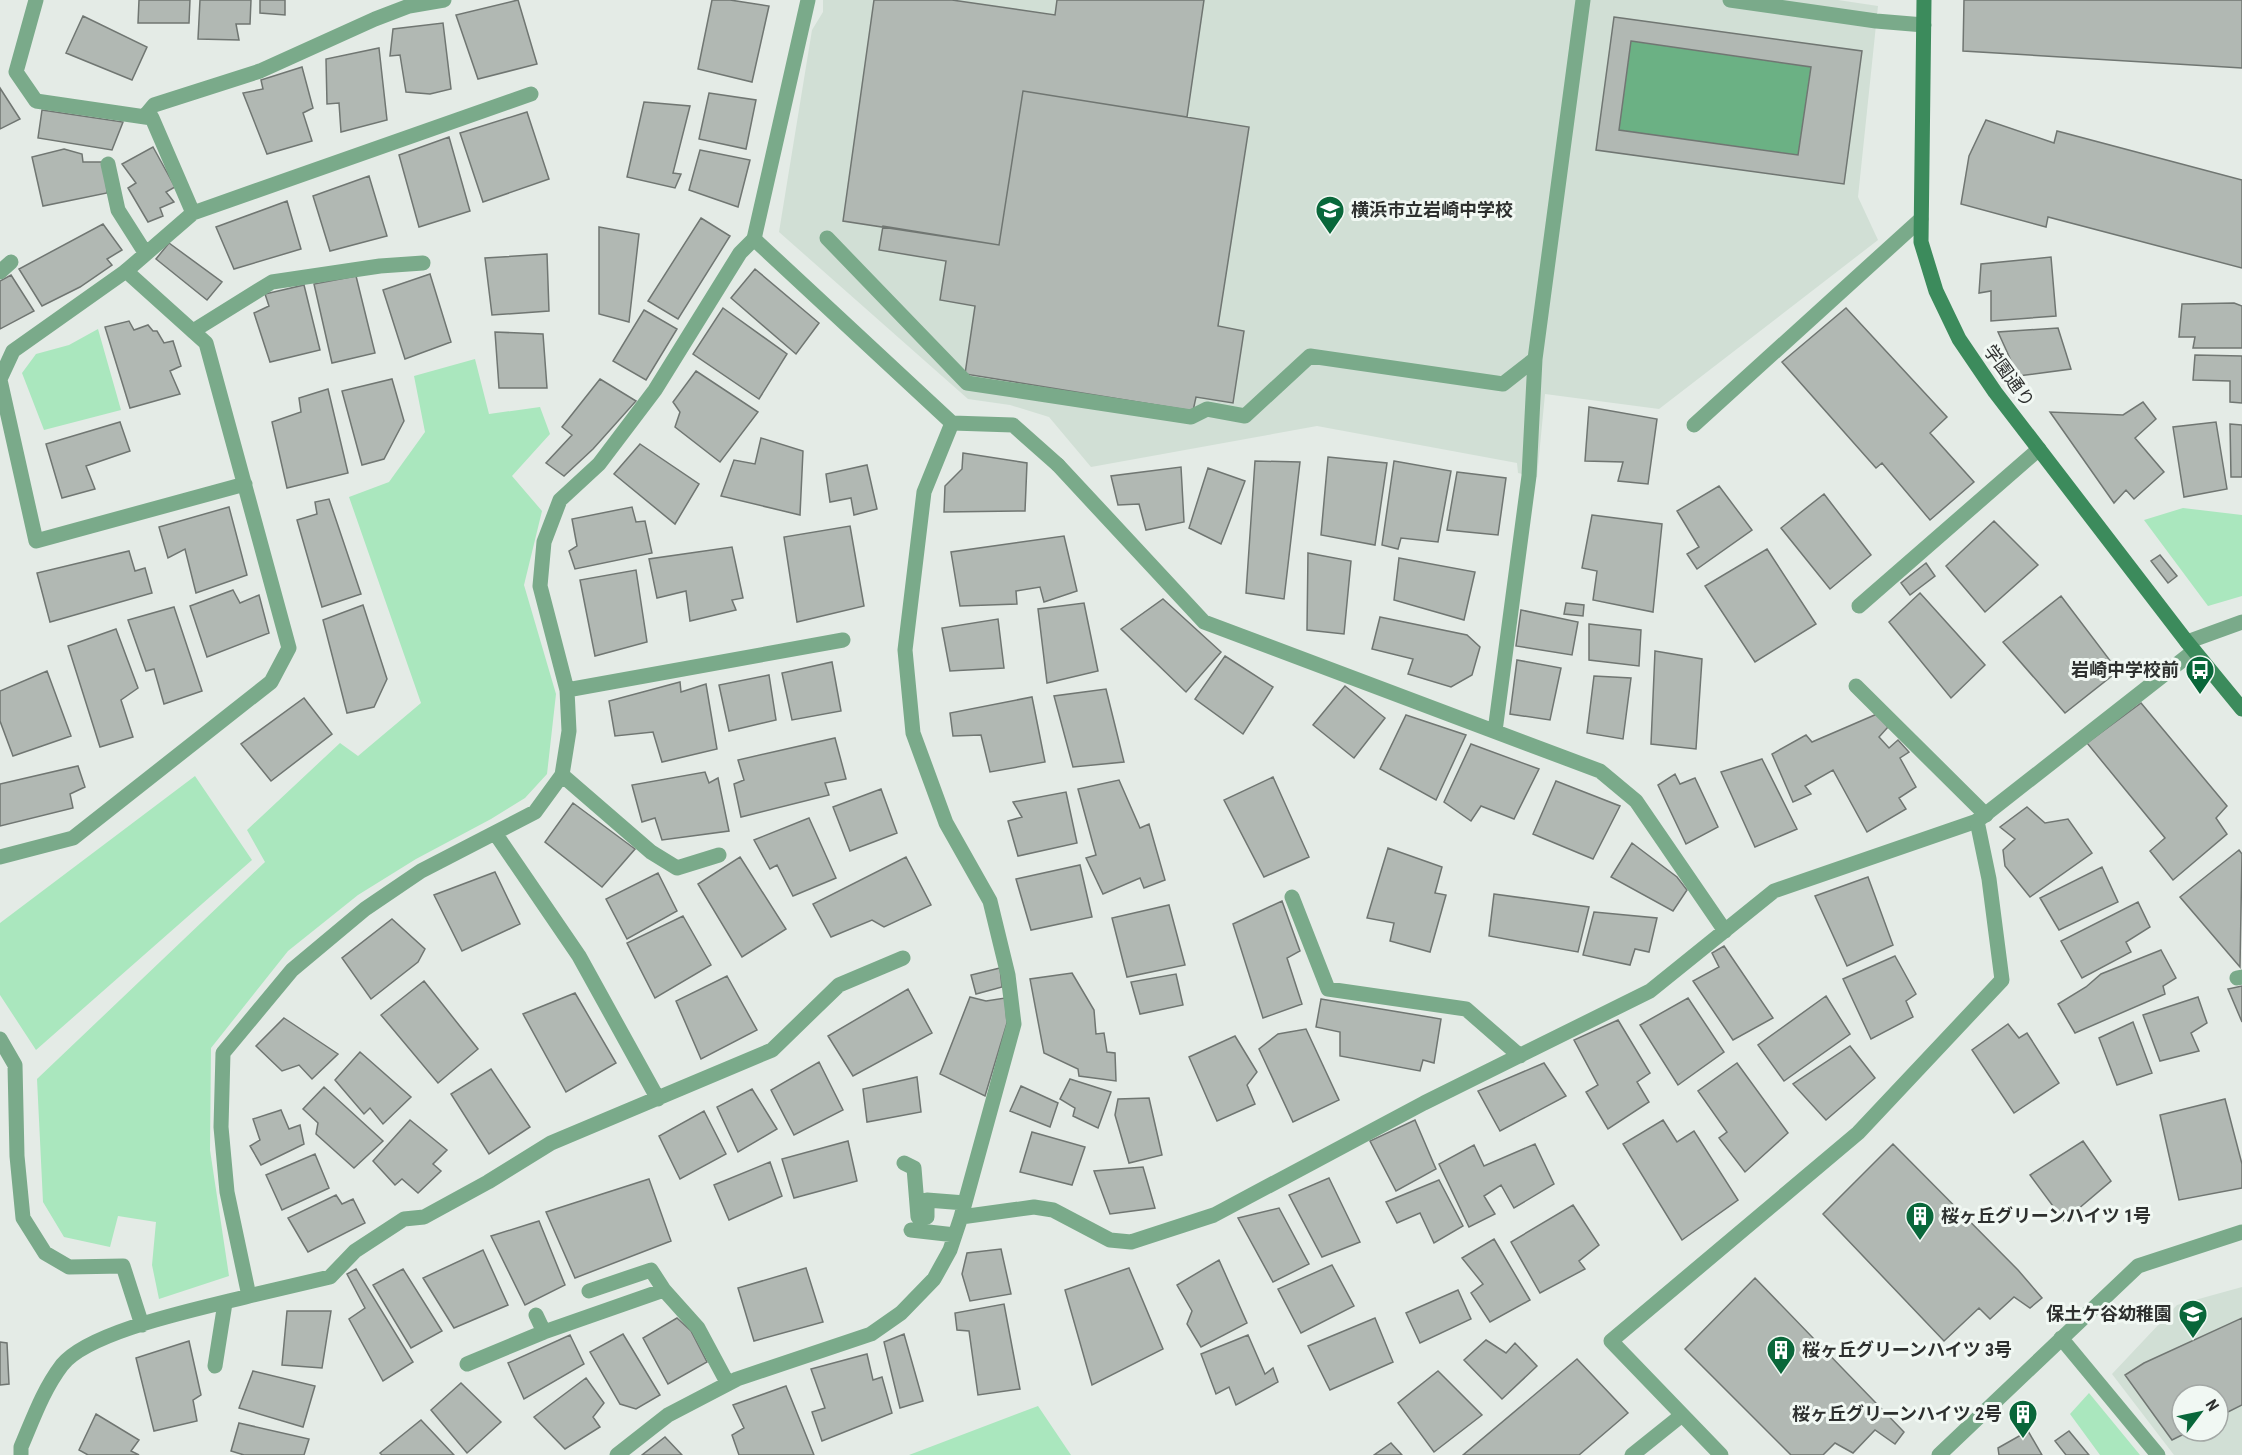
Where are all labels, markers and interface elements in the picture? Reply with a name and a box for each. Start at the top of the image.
school or university icon: 横浜市立岩崎中学校 [1314,194,1346,236]
place label: 横浜市立岩崎中学校 [1351,199,1513,220]
street label: 学園通り [1980,340,2039,411]
bus stop icon: 岩崎中学校前 [2184,654,2216,696]
place label: 岩崎中学校前 [2071,659,2179,680]
building icon: 桜ヶ丘グリーンハイツ 1号 [1904,1200,1936,1242]
place label: 桜ヶ丘グリーンハイツ 1号 [1941,1205,2151,1226]
school or university icon: 保土ケ谷幼稚園 [2177,1298,2209,1340]
place label: 保土ケ谷幼稚園 [2046,1303,2172,1324]
building icon: 桜ヶ丘グリーンハイツ 3号 [1765,1334,1797,1376]
place label: 桜ヶ丘グリーンハイツ 3号 [1802,1339,2012,1360]
north arrow [2170,1383,2230,1443]
text: N [2202,1396,2223,1415]
building icon: 桜ヶ丘グリーンハイツ 2号 [2007,1398,2039,1440]
place label: 桜ヶ丘グリーンハイツ 2号 [1792,1403,2002,1424]

